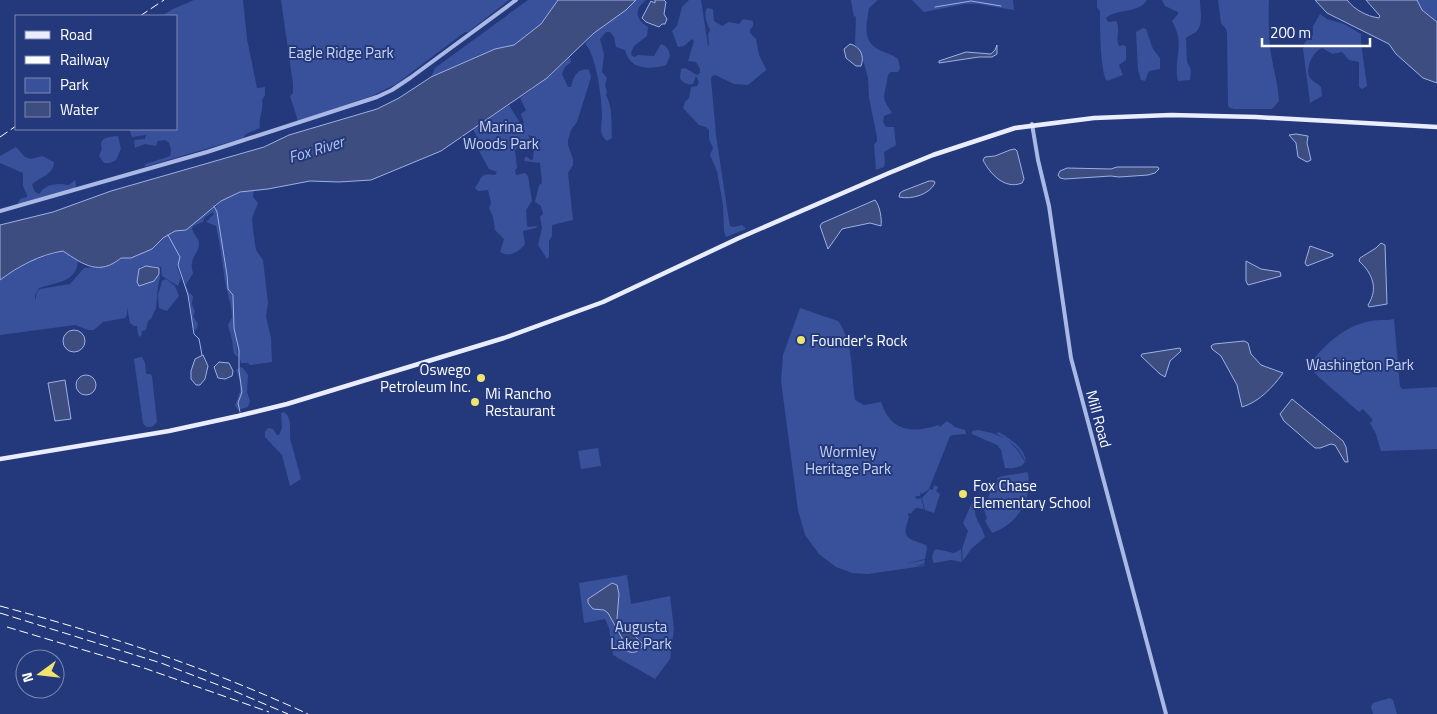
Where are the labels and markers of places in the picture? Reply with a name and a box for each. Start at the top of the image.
place label: Founder's Rock [811,329,907,352]
marker: Founder's Rock [795,334,807,346]
place label: Oswego Petroleum Inc. [380,358,471,398]
marker: Oswego Petroleum Inc. [475,372,487,384]
place label: Mi Rancho Restaurant [485,382,556,422]
marker: Mi Rancho Restaurant [469,396,481,408]
place label: Fox Chase Elementary School [973,474,1091,514]
marker: Fox Chase Elementary School [957,488,969,500]

